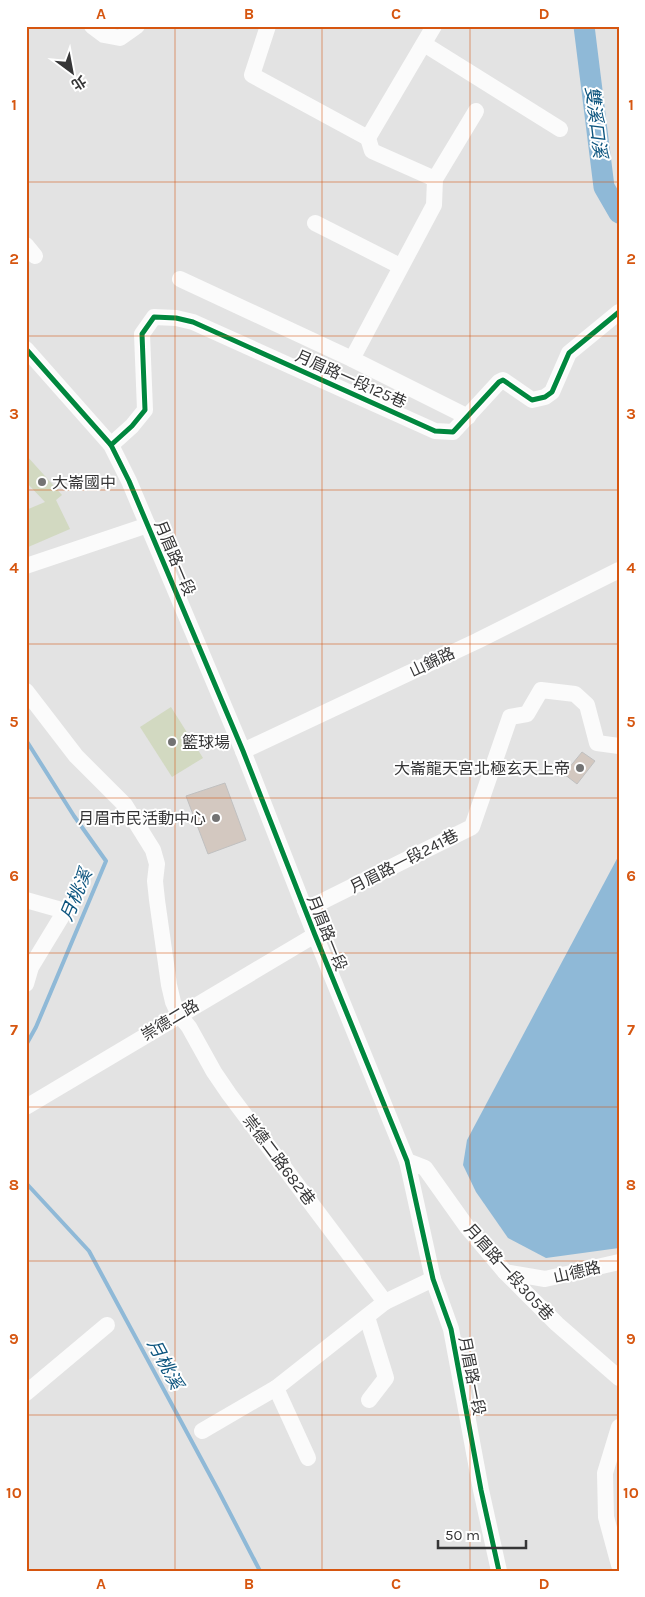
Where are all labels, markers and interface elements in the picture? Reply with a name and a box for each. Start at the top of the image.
text: A [96,4,106,23]
text: B [244,4,254,23]
text: C [391,4,401,23]
text: D [539,4,550,23]
north arrow [48,48,98,98]
text: 北 [68,72,89,94]
water label: 雙溪口溪 [581,85,612,162]
text: 1 [11,95,17,114]
text: 1 [628,95,634,114]
text: 2 [9,249,19,268]
text: 2 [626,249,636,268]
street label: 月眉路一段125巷 [293,346,409,412]
text: 3 [9,404,19,423]
text: 3 [626,404,636,423]
place label: 大崙國中 [52,473,116,492]
marker: 大崙國中 [36,476,48,488]
street label: 月眉路一段 [151,517,199,599]
text: 4 [9,558,19,577]
text: 4 [626,558,636,577]
street label: 山錦路 [406,643,458,681]
text: 5 [9,712,19,731]
text: 5 [626,712,636,731]
place label: 籃球場 [182,733,230,752]
marker: 籃球場 [166,736,178,748]
place label: 大崙龍天宮北極玄天上帝 [394,759,570,778]
marker: 大崙龍天宮北極玄天上帝 [574,762,586,774]
place label: 月眉市民活動中心 [78,809,206,828]
marker: 月眉市民活動中心 [210,812,222,824]
street label: 月眉路一段241巷 [346,825,462,897]
water label: 月桃溪 [55,863,98,924]
text: 6 [9,866,19,885]
text: 6 [626,866,636,885]
street label: 月眉路一段 [303,892,351,974]
street label: 崇德二路 [138,995,202,1045]
text: 7 [10,1020,18,1039]
text: 7 [627,1020,635,1039]
street label: 崇德二路682巷 [239,1111,319,1209]
text: 8 [9,1175,19,1194]
text: 8 [626,1175,636,1194]
street label: 月眉路一段305巷 [460,1220,558,1324]
street label: 山德路 [551,1257,603,1287]
text: 9 [9,1329,19,1348]
text: 9 [626,1329,636,1348]
water label: 月桃溪 [143,1335,189,1396]
street label: 月眉路一段 [455,1335,489,1417]
text: 10 [6,1483,22,1502]
text: 10 [623,1483,639,1502]
scale bar [438,1517,525,1549]
text: 50 m [445,1526,480,1544]
text: A [96,1574,106,1593]
text: B [244,1574,254,1593]
text: C [391,1574,401,1593]
text: D [539,1574,550,1593]

